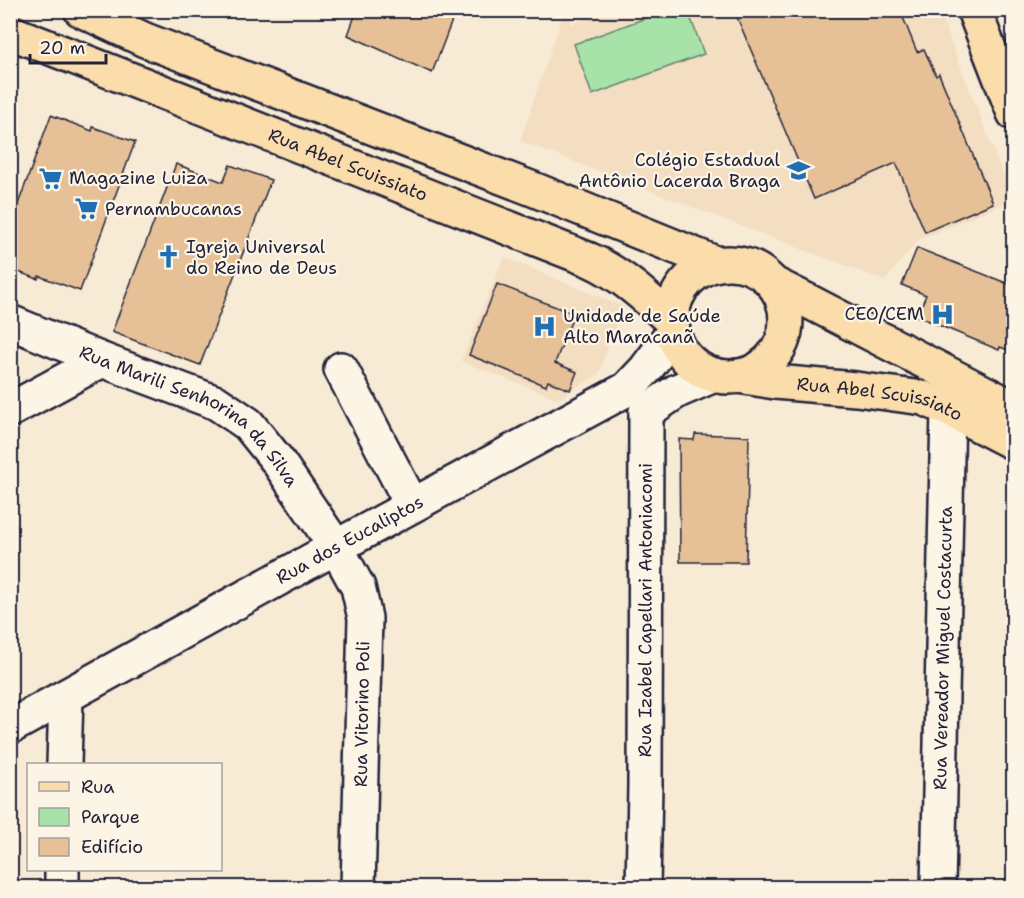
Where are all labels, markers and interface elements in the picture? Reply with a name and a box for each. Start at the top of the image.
scale bar [30,27,106,65]
text: 20 m [39,36,85,60]
street label: Rua Abel Scuissiato [265,123,431,207]
place label: Colégio Estadual Antônio Lacerda Braga [579,148,781,193]
school or university icon: Colégio Estadual Antônio Lacerda Braga [785,157,811,183]
supermarket icon: Magazine Luiza [38,165,64,191]
place label: Magazine Luiza [69,166,207,190]
supermarket icon: Pernambucanas [74,196,100,222]
place label: Pernambucanas [105,197,242,221]
place label: Igreja Universal do Reino de Deus [186,235,337,280]
church icon: Igreja Universal do Reino de Deus [155,244,181,270]
hospital icon: CEO/CEM [929,301,955,327]
place label: CEO/CEM [844,302,924,326]
place label: Unidade de Saúde Alto Maracanã [563,304,721,349]
hospital icon: Unidade de Saúde Alto Maracanã [532,313,558,339]
street label: Rua Marili Senhorina da Silva [76,340,304,492]
street label: Rua Abel Scuissiato [796,372,967,426]
street label: Rua Izabel Capellari Antoniacomi [633,463,658,757]
street label: Rua dos Eucaliptos [272,490,428,590]
street label: Rua Vereador Miguel Costacurta [928,506,958,790]
street label: Rua Vitorino Poli [349,641,375,787]
legend [27,763,222,871]
text: Rua [81,775,114,799]
text: Parque [81,805,140,829]
text: Edifício [81,835,143,859]

